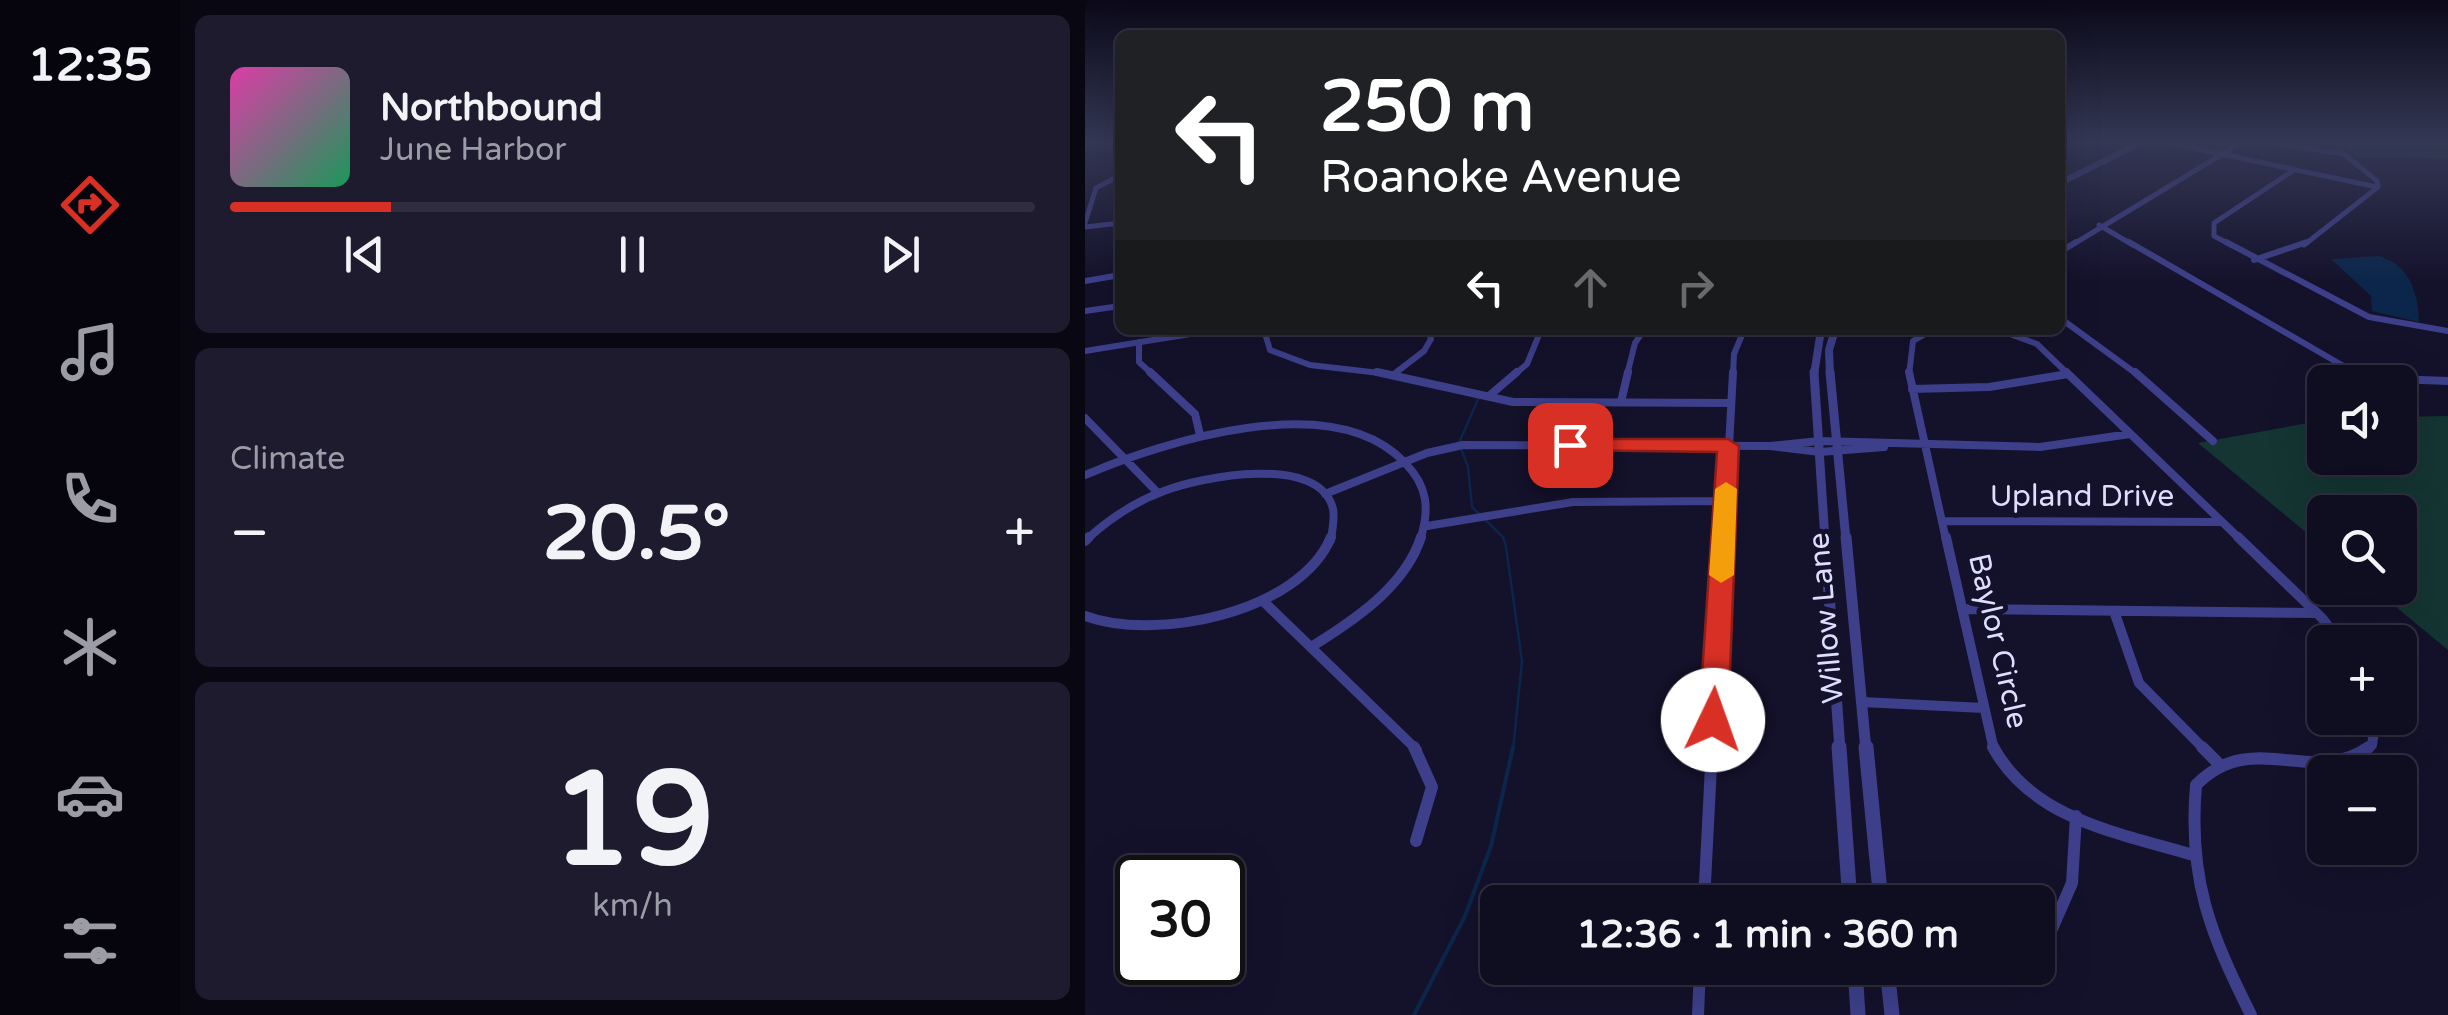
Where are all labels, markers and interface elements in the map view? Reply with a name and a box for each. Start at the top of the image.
text: 12:35 [28,39,152,93]
text: 250 m [1320,66,1534,150]
icon: left [1155,70,1285,200]
text: Northbound [380,85,603,131]
text: June Harbor [380,131,567,169]
text: Roanoke Avenue [1320,151,1682,205]
icon: directions [55,170,125,240]
icon: previous [337,227,392,282]
icon: pause [605,227,660,282]
icon: next [873,227,928,282]
icon: left [1458,260,1513,315]
icon: ahead [1563,260,1618,315]
icon: right [1668,260,1723,315]
icon: music [55,317,125,387]
map controls [2307,365,2417,865]
button: sound [2307,365,2417,475]
pin [1528,403,1613,488]
icon: arrive [1543,418,1598,473]
text: Climate [230,440,345,478]
icon: phone [55,464,125,534]
street label: Upland Drive [1990,478,2174,515]
text: 20.5° [543,489,730,579]
button: search [2307,495,2417,605]
text: − [230,501,269,567]
text: + [1004,501,1035,567]
street label: Willow Lane [1800,531,1852,705]
street label: Baylor Circle [1960,550,2036,732]
icon: climate [55,612,125,682]
button: + [2307,625,2417,735]
position arrow [1661,668,1765,772]
text: 19 [551,744,714,900]
button: − [2307,755,2417,865]
icon: car [55,759,125,829]
speed limit sign: 30 [1115,855,1245,985]
text: km/h [592,887,673,925]
icon: filters [55,906,125,976]
text: 12:36 · 1 min · 360 m [1576,912,1959,958]

